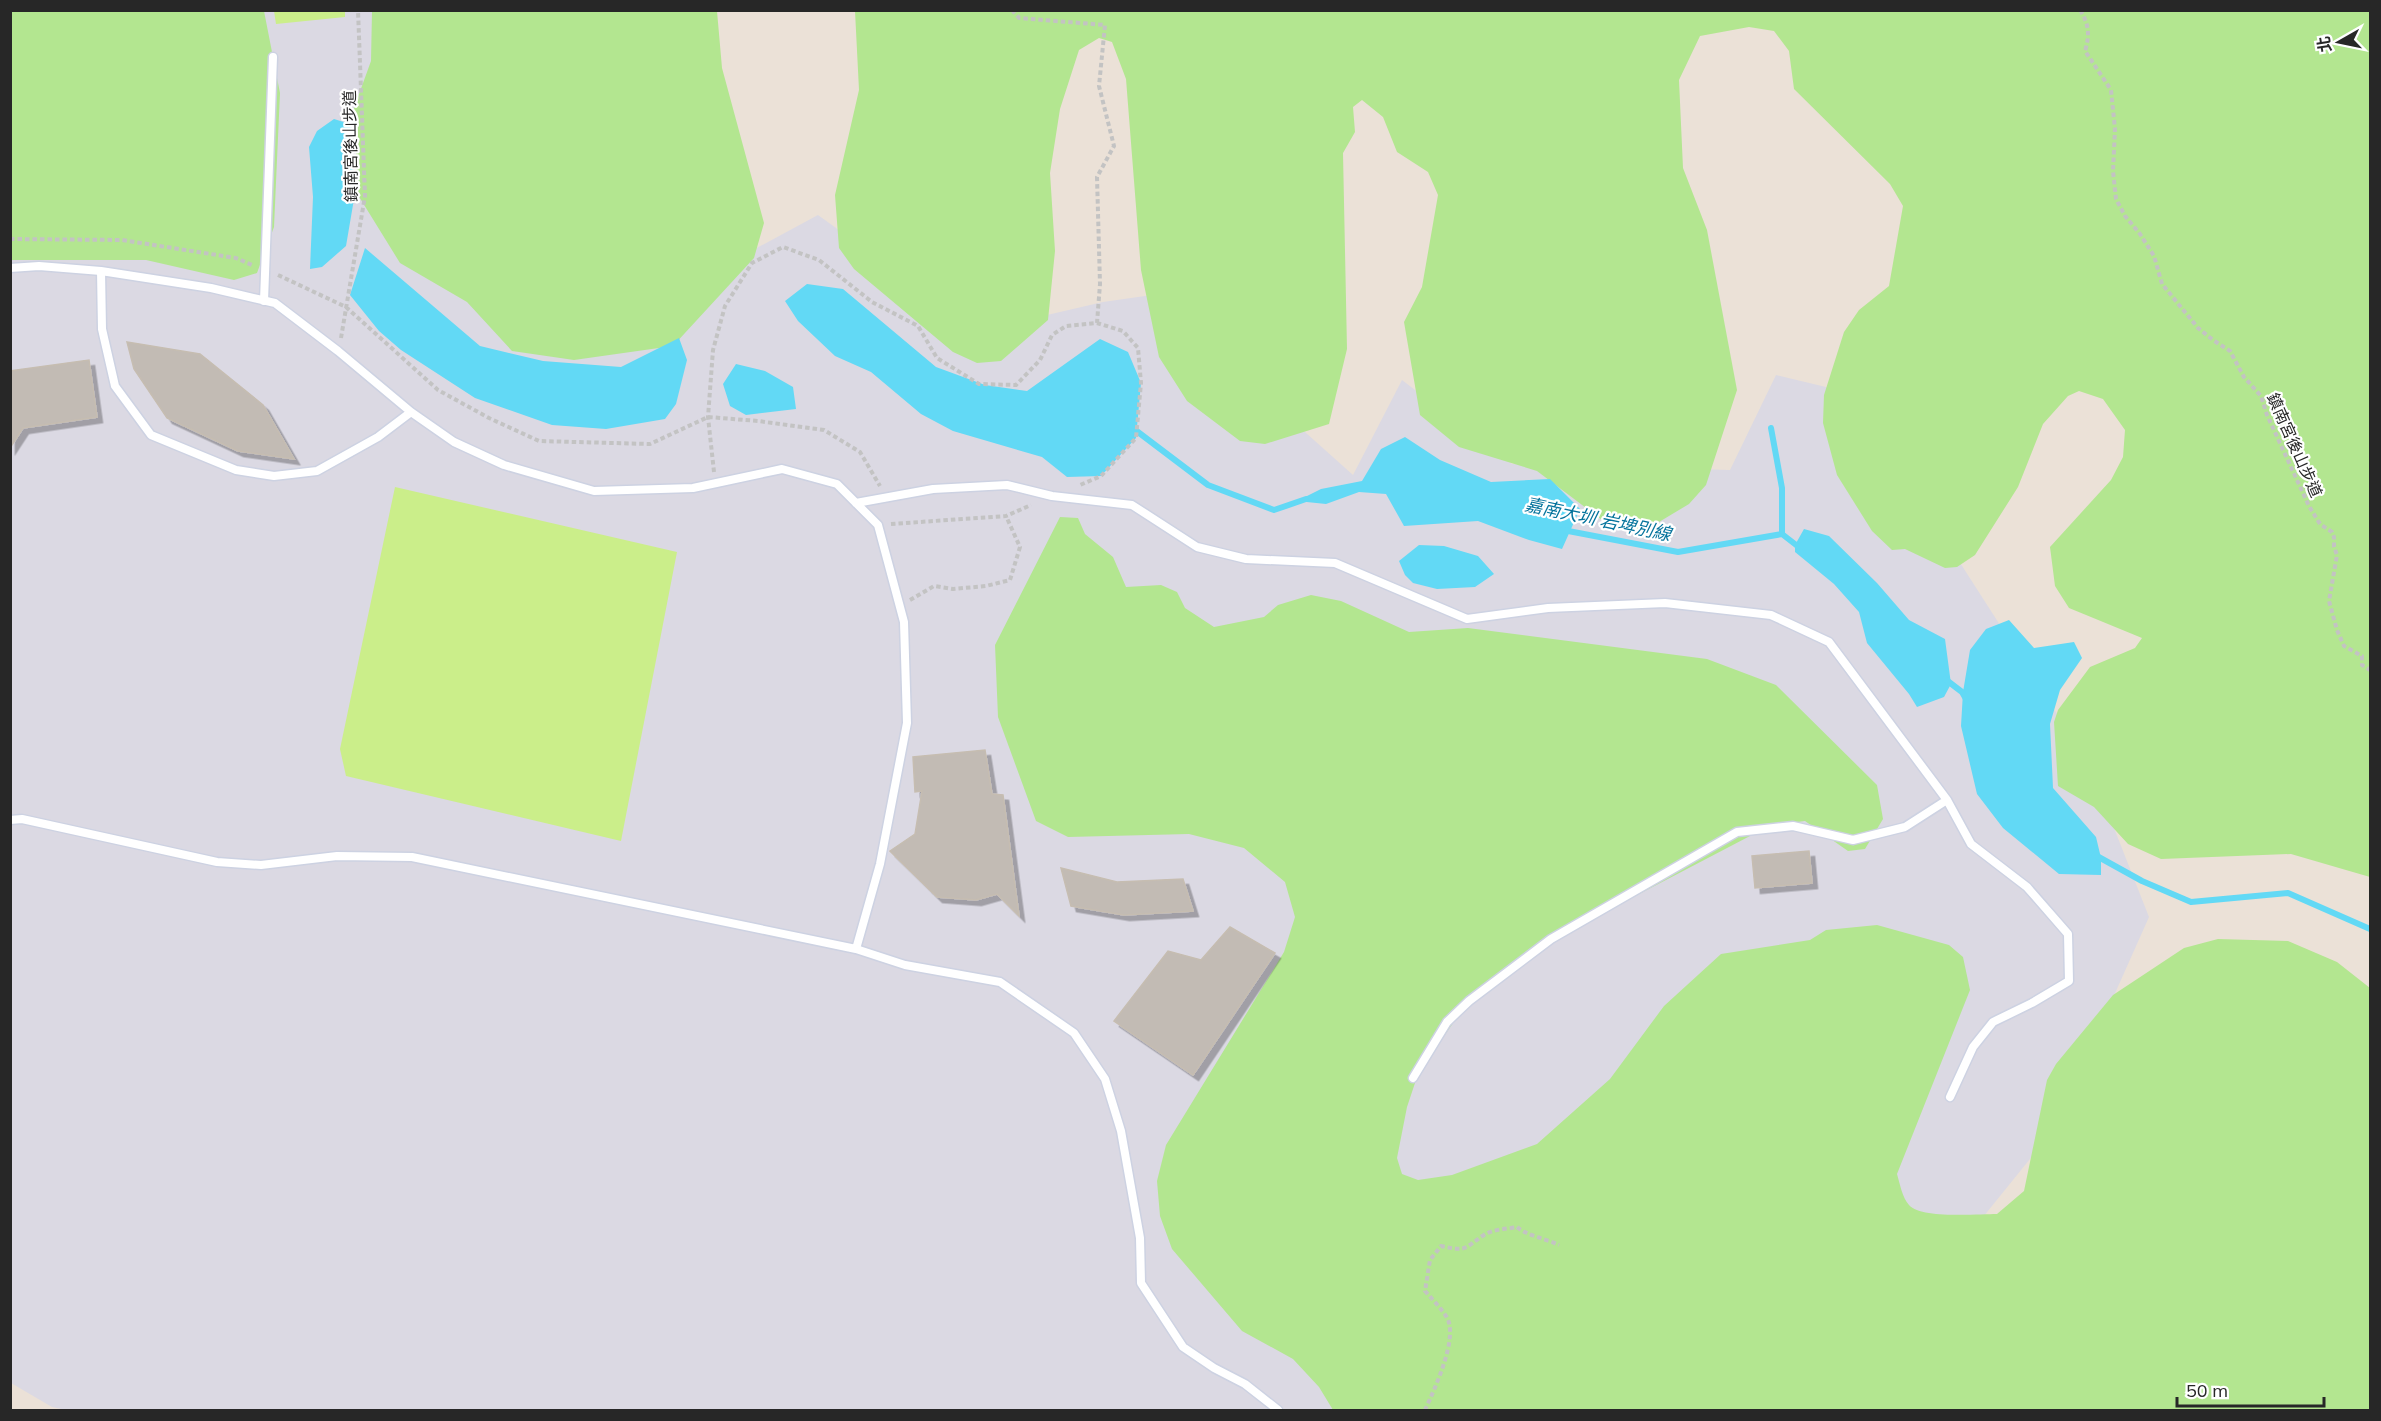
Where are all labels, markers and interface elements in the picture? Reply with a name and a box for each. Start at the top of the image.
north arrow [2309,12,2369,72]
text: 北 [2313,35,2335,54]
street label: 鎮南宮後山步道 [339,90,361,202]
street label: 鎮南宮後山步道 [2263,390,2327,500]
water label: 嘉南大圳 岩埤別線 [1523,492,1675,546]
scale bar [2177,1370,2324,1408]
text: 50 m [2186,1379,2228,1402]

